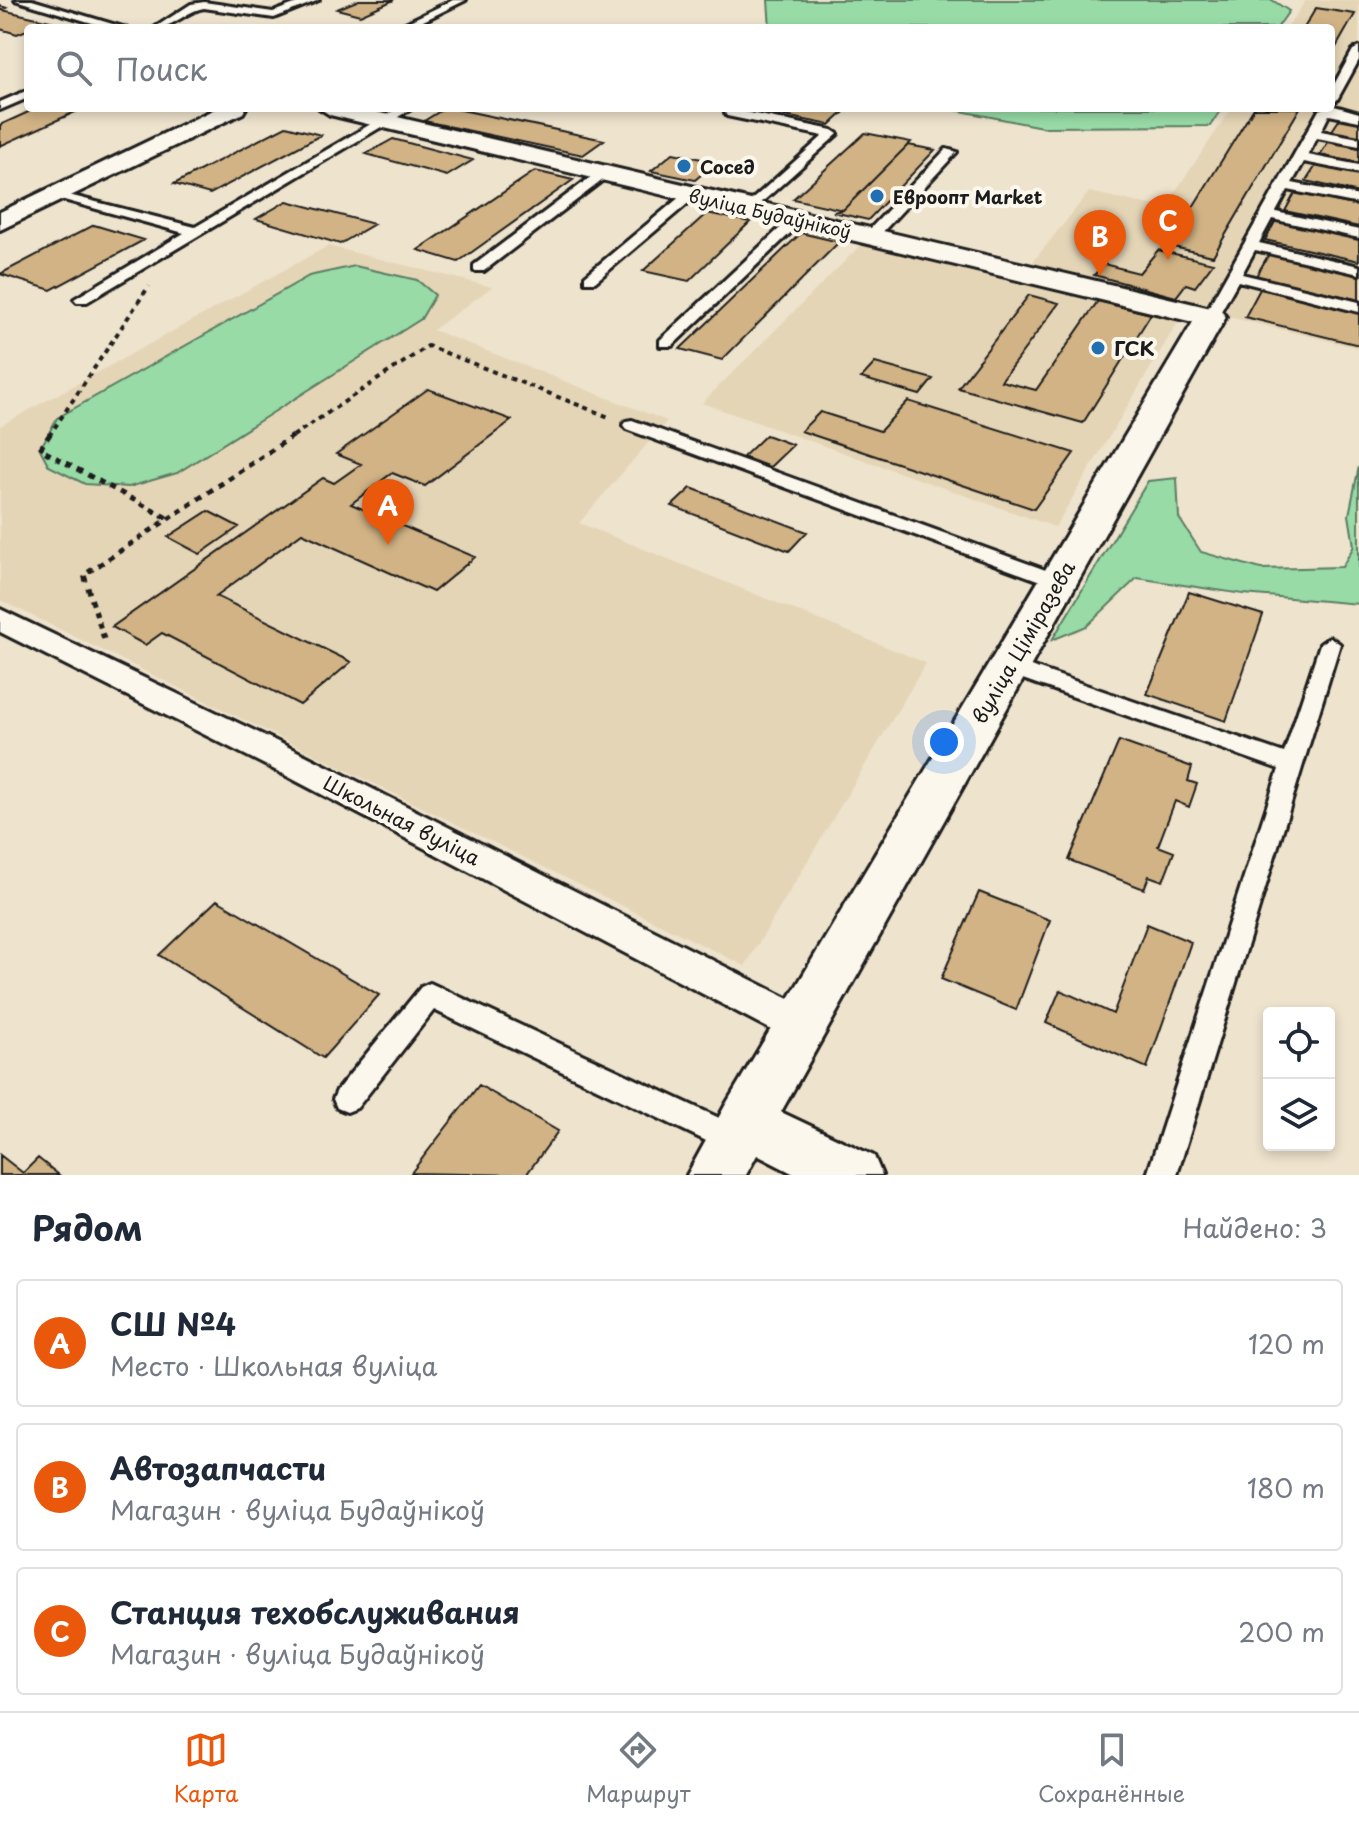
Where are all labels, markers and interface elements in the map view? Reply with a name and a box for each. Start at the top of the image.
search box [24,24,1335,112]
icon: search [52,46,96,90]
text: Поиск [116,46,207,91]
place label: Сосед [700,153,755,180]
marker: Сосед [675,157,693,175]
street label: вуліца Будаўнікоў [686,181,854,245]
place label: Евроопт Market [893,183,1043,210]
marker: Евроопт Market [868,187,886,205]
pin: C [1142,194,1194,260]
pin: B [1074,210,1126,276]
place label: ГСК [1114,333,1154,363]
marker: ГСК [1089,339,1107,357]
pin: A [362,479,414,545]
street label: вуліца Ціміразева [964,554,1082,729]
your location [924,722,964,762]
street label: Школьная вуліца [318,768,486,873]
map controls [1263,1007,1335,1151]
button: locate [1263,1007,1335,1079]
button: layers [1263,1079,1335,1151]
text: Рядом [32,1201,143,1253]
text: Найдено: 3 [1183,1208,1327,1247]
text: СШ №4 [110,1301,236,1346]
text: A [50,1324,70,1363]
text: 120 m [1248,1324,1325,1363]
text: Место · Школьная вуліца [110,1346,437,1385]
text: Автозапчасти [110,1445,326,1490]
text: B [51,1468,69,1507]
text: 180 m [1247,1468,1325,1507]
text: Магазин · вуліца Будаўнікоў [110,1490,485,1529]
text: Станция техобслуживания [110,1589,520,1634]
text: C [50,1612,70,1651]
text: 200 m [1238,1612,1325,1651]
text: Магазин · вуліца Будаўнікоў [110,1634,485,1673]
tab: Карта [174,1728,238,1809]
tab: Маршрут [586,1728,690,1809]
tab: Сохранённые [1038,1728,1185,1809]

